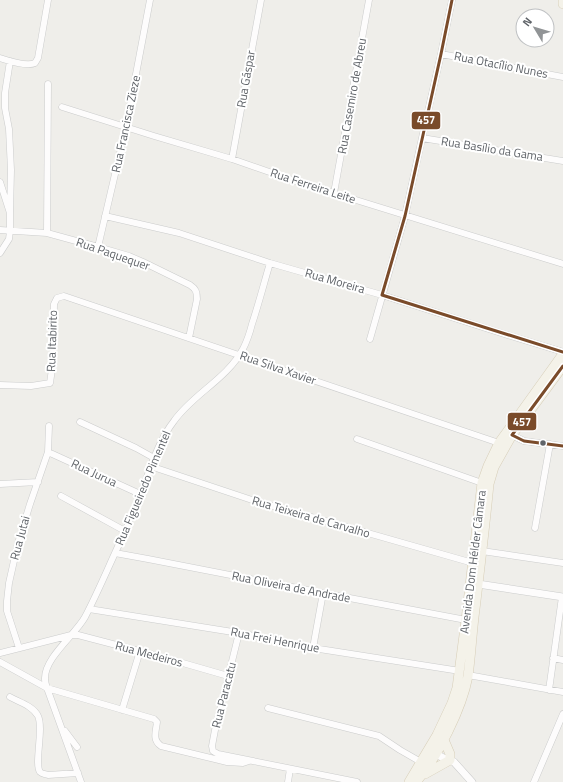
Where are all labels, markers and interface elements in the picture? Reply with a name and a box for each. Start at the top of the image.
north arrow [515,8,555,48]
text: N [518,14,536,30]
street label: Rua Casemiro de Abreu [332,37,371,155]
street label: Rua Otacílio Nunes [452,46,550,83]
street label: Rua Gáspar [231,49,260,109]
street label: Rua Francisca Zieze [106,74,145,174]
line badge: 457 [411,111,441,130]
text: 457 [417,112,435,128]
street label: Rua Basílio da Gama [440,131,544,166]
street label: Rua Ferreira Leite [268,163,358,208]
street label: Rua Paquequer [74,232,153,275]
street label: Rua Moreira [303,263,367,298]
street label: Rua Itabirito [41,310,62,372]
street label: Rua Silva Xavier [237,346,319,390]
line badge: 457 [507,412,537,431]
text: 457 [513,414,531,430]
street label: Rua Figueiredo Pimentel [110,427,175,548]
unlabelled marker [538,438,548,448]
street label: Rua Jurua [68,454,120,491]
street label: Avenida Dom Hélder Câmara [454,489,491,635]
street label: Rua Teixeira de Carvalho [250,491,372,542]
street label: Rua Jutai [5,514,35,562]
street label: Rua Oliveira de Andrade [230,566,352,607]
street label: Rua Frei Henrique [229,622,321,657]
street label: Rua Medeiros [113,635,186,672]
street label: Rua Paracatu [206,660,241,730]

